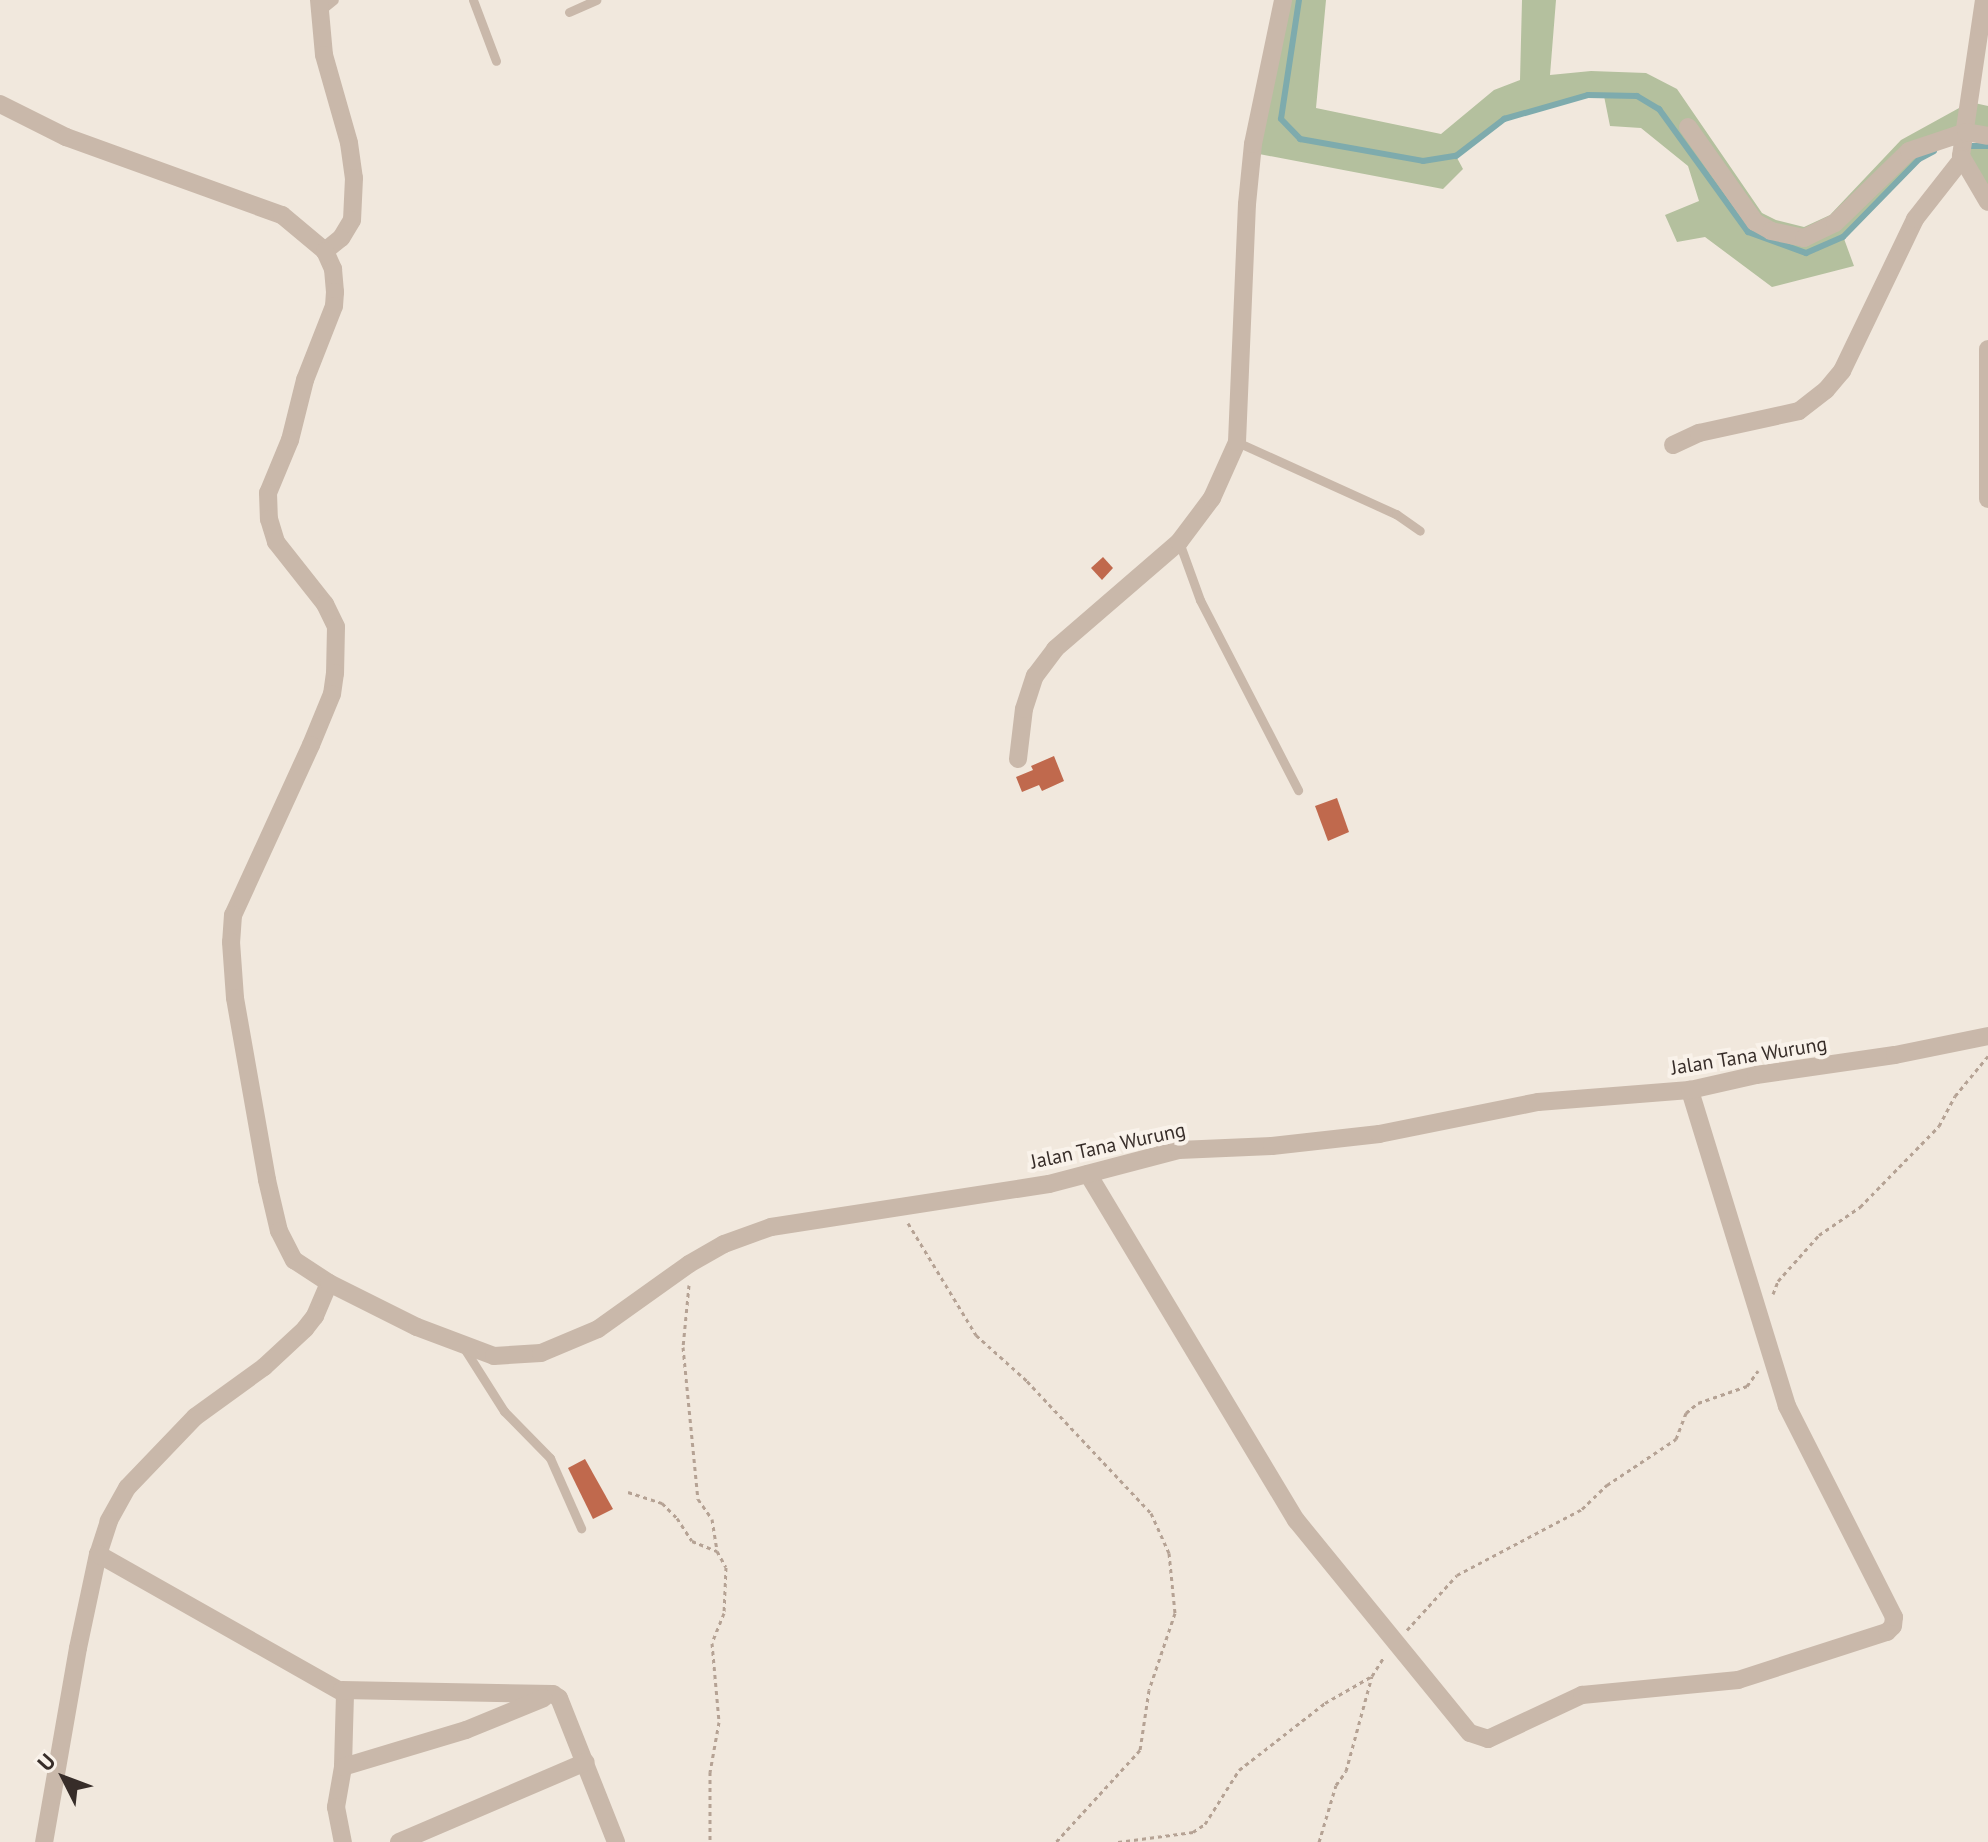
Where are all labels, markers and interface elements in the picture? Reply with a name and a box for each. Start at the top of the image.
street label: Jalan Tana Wurung [1669,1032,1829,1080]
street label: Jalan Tana Wurung [1028,1118,1188,1174]
north arrow [24,1738,104,1818]
text: U [31,1747,61,1776]

